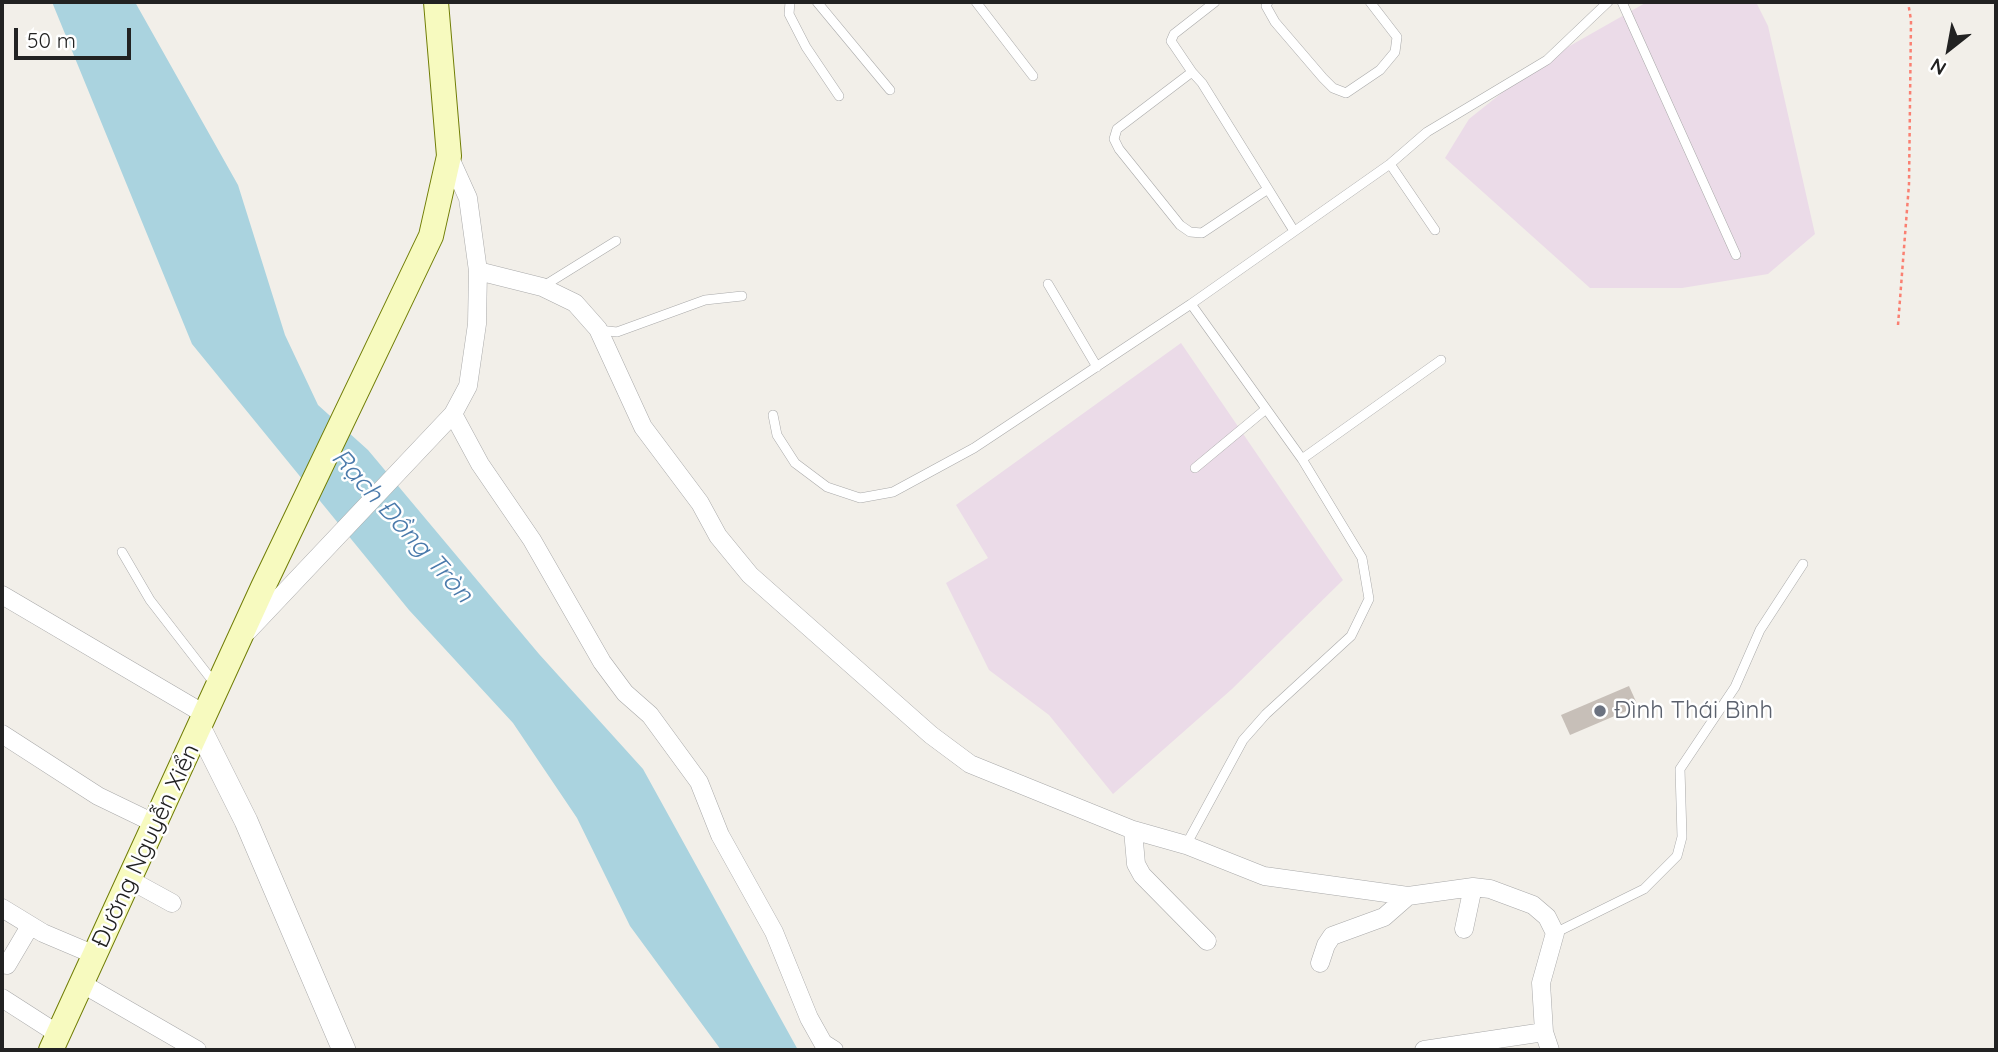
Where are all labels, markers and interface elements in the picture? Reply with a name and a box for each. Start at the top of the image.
scale bar [18,14,135,58]
north arrow [1914,14,1984,84]
text: 50 m [27,27,76,53]
text: N [1926,53,1950,81]
water label: Rạch Đồng Tròn [325,443,479,609]
place label: Đình Thái Bình [1614,697,1773,725]
marker: Đình Thái Bình [1592,703,1608,719]
street label: Đường Nguyễn Xiển [86,740,206,952]

